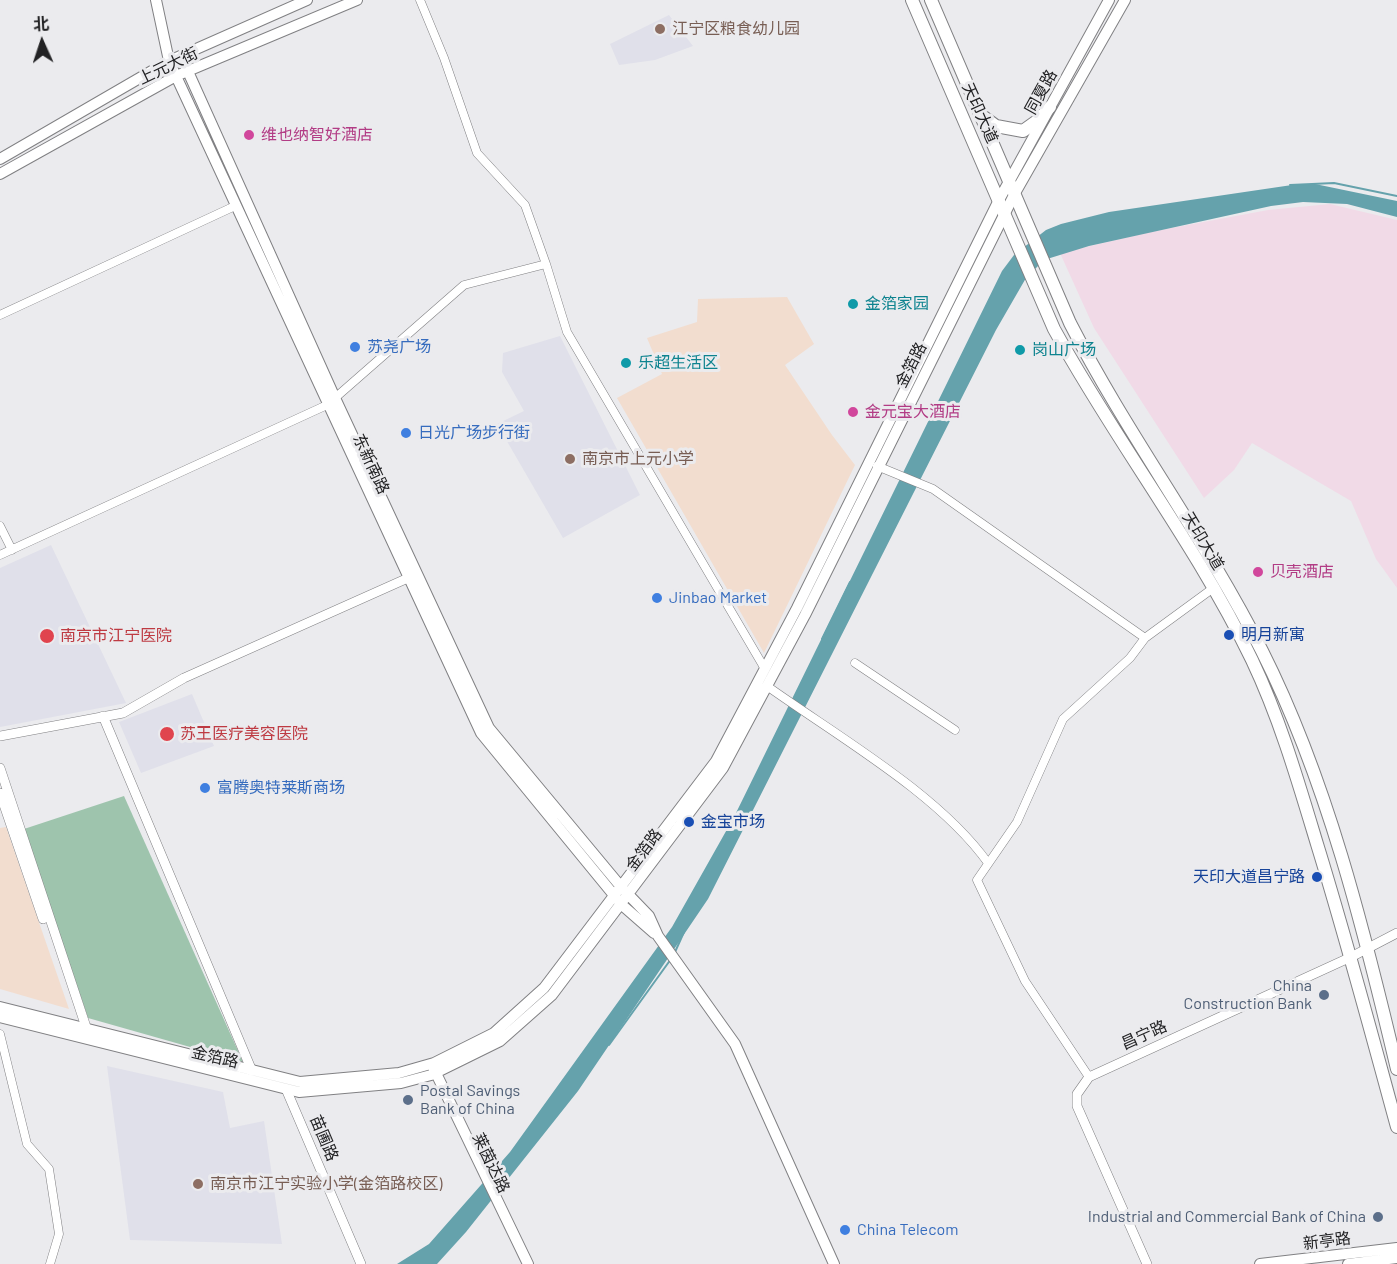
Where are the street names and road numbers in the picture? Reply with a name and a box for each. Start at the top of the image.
street label: 上元大街 [135,43,201,89]
street label: 同夏路 [1021,66,1061,118]
street label: 天印大道 [958,80,1002,146]
street label: 金箔路 [892,339,930,391]
street label: 东新南路 [349,431,393,497]
street label: 天印大道 [1178,509,1228,573]
street label: 金箔路 [622,825,666,875]
street label: 昌宁路 [1118,1016,1170,1054]
street label: 金箔路 [189,1042,241,1072]
street label: 苗圃路 [306,1112,342,1164]
street label: 莱茵达路 [468,1130,514,1196]
street label: 新亭路 [1302,1229,1352,1253]

